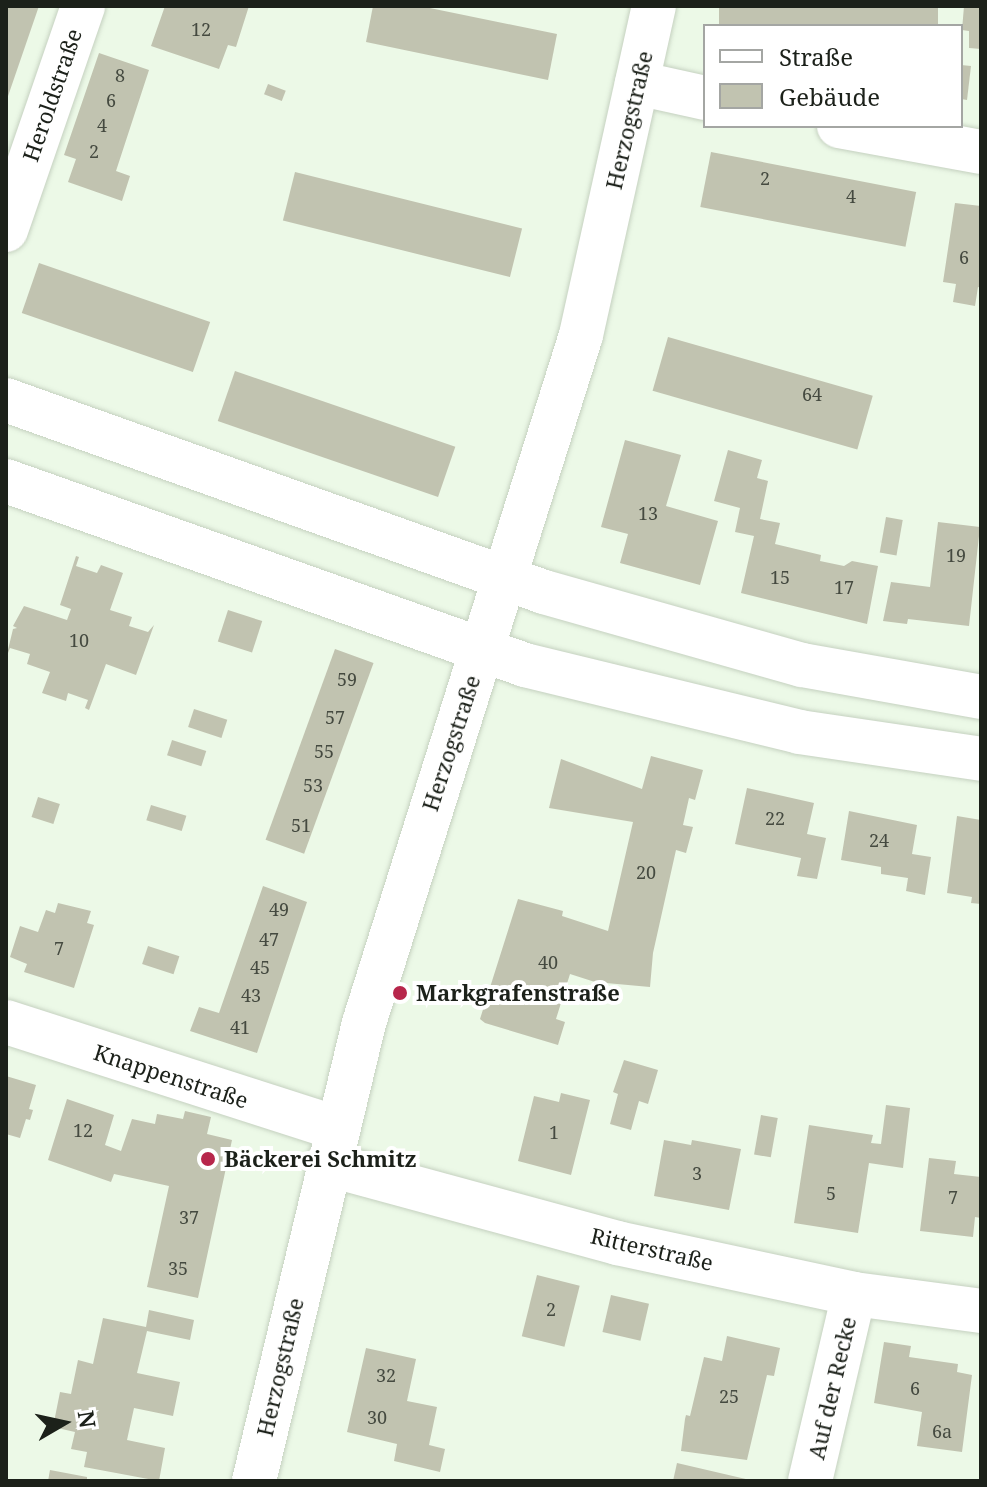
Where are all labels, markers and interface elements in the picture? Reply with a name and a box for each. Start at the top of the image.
house number: 12 [191,18,211,40]
legend [703,24,963,128]
street label: Heroldstraße [17,25,87,165]
text: Straße [779,40,853,73]
street label: Herzogstraße [600,48,658,192]
house number: 8 [115,64,125,86]
text: Gebäude [779,80,880,113]
house number: 6 [106,89,116,111]
house number: 4 [97,114,107,136]
house number: 2 [89,140,99,162]
house number: 2 [760,167,770,189]
house number: 4 [846,185,856,207]
house number: 6 [959,246,969,268]
house number: 64 [802,383,822,405]
house number: 13 [638,502,658,524]
house number: 19 [946,544,966,566]
house number: 15 [770,566,790,588]
house number: 17 [834,576,854,598]
house number: 10 [69,629,89,651]
house number: 59 [337,668,357,690]
street label: Herzogstraße [417,672,485,814]
house number: 57 [325,706,345,728]
house number: 55 [314,740,334,762]
house number: 53 [303,774,323,796]
house number: 22 [765,807,785,829]
house number: 51 [291,814,311,836]
house number: 24 [869,829,889,851]
house number: 20 [636,861,656,883]
house number: 49 [269,898,289,920]
house number: 47 [259,928,279,950]
house number: 7 [54,937,64,959]
house number: 40 [538,951,558,973]
house number: 45 [250,956,270,978]
place label: Markgrafenstraße [416,980,620,1006]
house number: 43 [241,984,261,1006]
marker: Markgrafenstraße [391,984,409,1002]
house number: 41 [230,1016,250,1038]
street label: Knappenstraße [90,1039,252,1113]
house number: 12 [73,1119,93,1141]
house number: 1 [549,1121,559,1143]
place label: Bäckerei Schmitz [224,1146,416,1172]
marker: Bäckerei Schmitz [199,1150,217,1168]
house number: 3 [692,1162,702,1184]
house number: 5 [826,1182,836,1204]
house number: 7 [948,1186,958,1208]
house number: 37 [179,1206,199,1228]
street label: Ritterstraße [588,1222,716,1276]
house number: 35 [168,1257,188,1279]
street label: Herzogstraße [251,1295,309,1439]
house number: 2 [546,1298,556,1320]
street label: Auf der Recke [803,1314,861,1462]
house number: 32 [376,1364,396,1386]
house number: 6 [910,1377,920,1399]
north arrow [24,1383,104,1463]
house number: 25 [719,1385,739,1407]
house number: 30 [367,1406,387,1428]
text: N [72,1408,104,1430]
house number: 6a [932,1420,952,1442]

